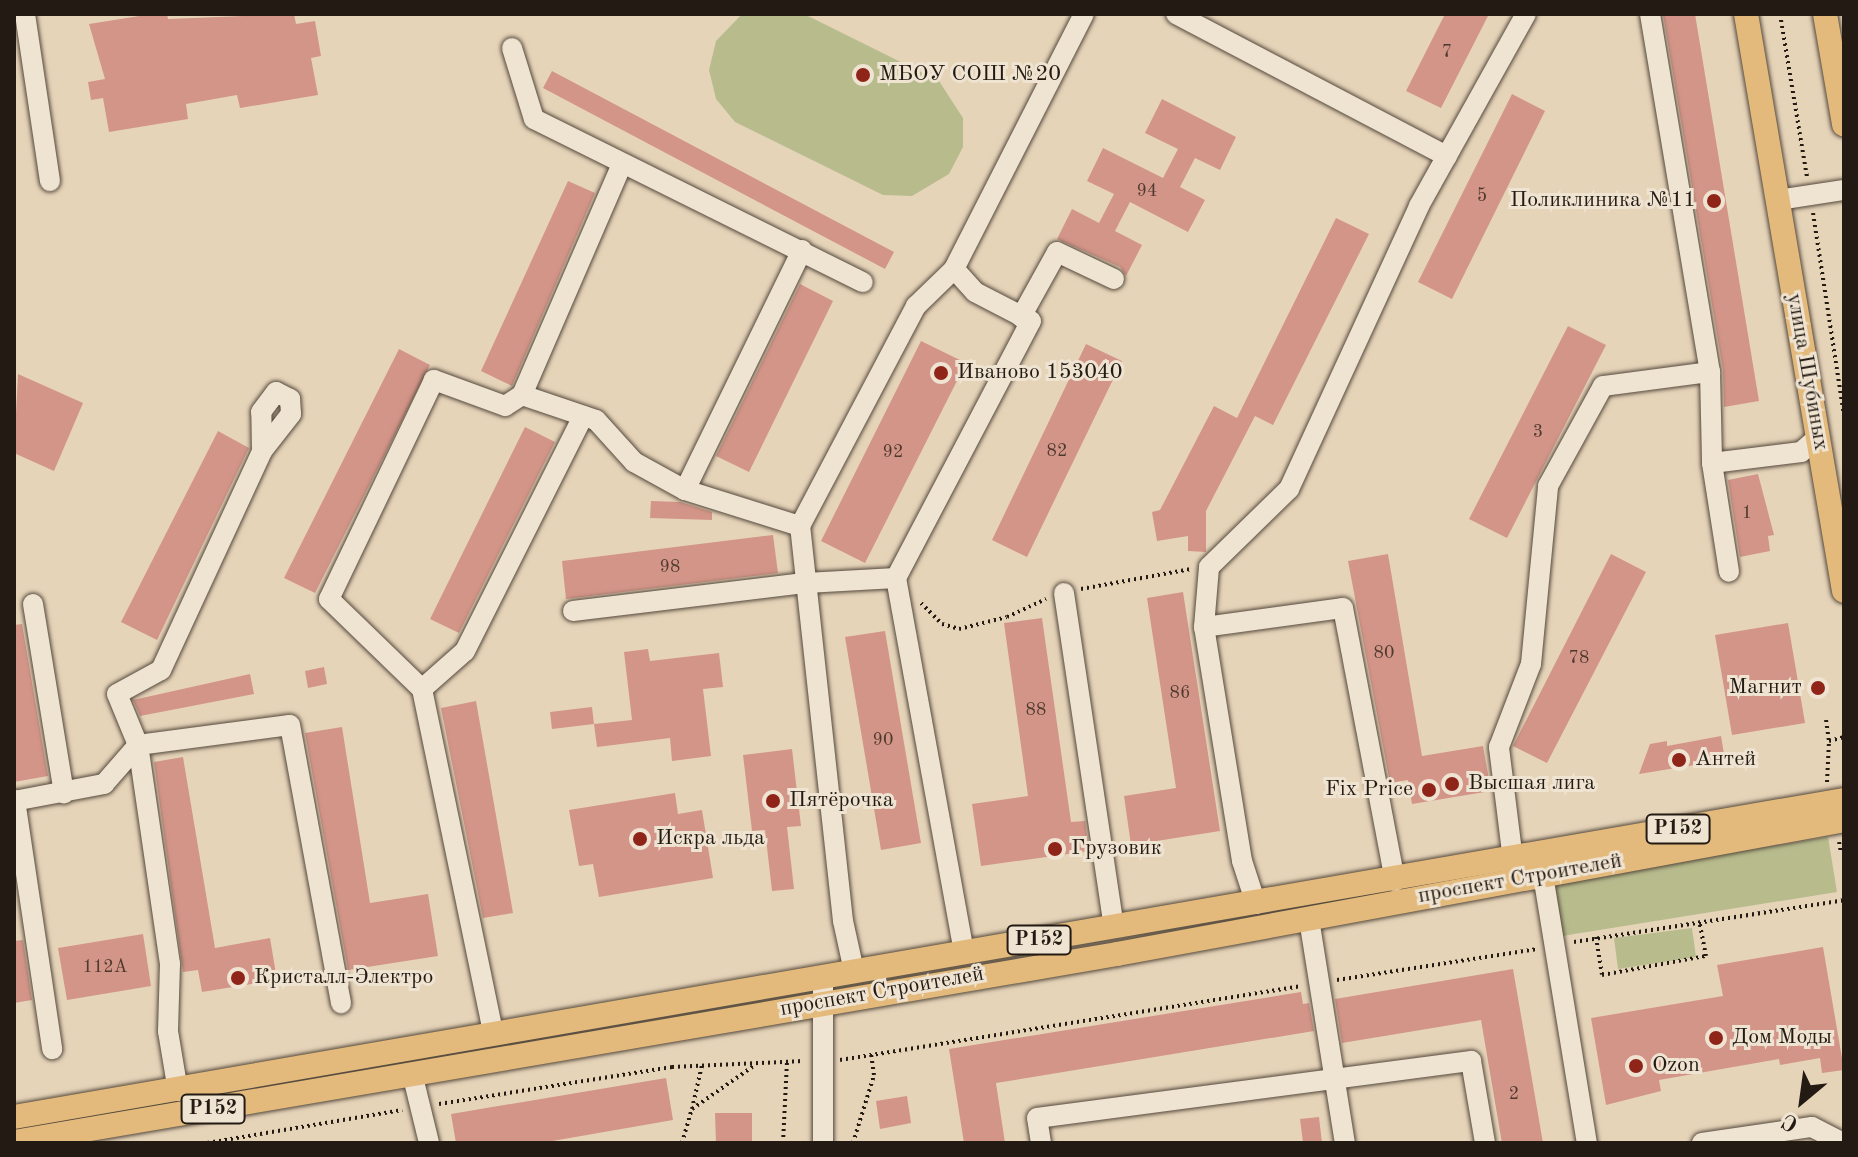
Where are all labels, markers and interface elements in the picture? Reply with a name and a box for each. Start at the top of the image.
house number: 7 [1442,41,1452,63]
place label: МБОУ СОШ №20 [879,62,1061,88]
marker: МБОУ СОШ №20 [854,66,872,84]
house number: 94 [1137,180,1157,202]
house number: 5 [1477,185,1487,207]
place label: Поликлиника №11 [1510,188,1696,214]
marker: Поликлиника №11 [1703,190,1725,212]
street label: улица Шубиных [1780,291,1834,453]
place label: Иваново 153040 [957,360,1123,386]
marker: Иваново 153040 [932,364,950,382]
house number: 3 [1533,421,1543,443]
house number: 82 [1047,440,1067,462]
house number: 92 [883,441,903,463]
house number: 1 [1742,502,1752,524]
house number: 98 [660,556,680,578]
house number: 80 [1374,642,1394,664]
house number: 78 [1569,647,1589,669]
place label: Магнит [1729,675,1802,701]
marker: Магнит [1809,679,1827,697]
house number: 86 [1170,682,1190,704]
house number: 88 [1026,699,1046,721]
house number: 90 [873,729,893,751]
place label: Антей [1695,747,1756,773]
marker: Антей [1670,751,1688,769]
place label: Высшая лига [1468,771,1595,797]
marker: Высшая лига [1443,775,1461,793]
place label: Fix Price [1325,777,1413,803]
marker: Fix Price [1420,781,1438,799]
place label: Пятёрочка [789,788,893,814]
marker: Пятёрочка [764,792,782,810]
road number: Р152 [1644,813,1712,845]
place label: Искра льда [656,826,765,852]
marker: Искра льда [631,830,649,848]
place label: Грузовик [1071,836,1162,862]
marker: Грузовик [1046,840,1064,858]
street label: проспект Строителей [1416,848,1624,910]
road number: Р152 [1005,924,1073,956]
house number: 112А [82,956,128,978]
street label: проспект Строителей [778,961,986,1023]
place label: Кристалл-Электро [254,965,433,991]
marker: Кристалл-Электро [229,969,247,987]
place label: Дом Моды [1732,1025,1832,1051]
marker: Дом Моды [1707,1029,1725,1047]
place label: Ozon [1652,1053,1700,1079]
marker: Ozon [1627,1057,1645,1075]
north arrow [1762,1061,1842,1141]
house number: 2 [1509,1083,1519,1105]
road number: Р152 [179,1093,247,1125]
text: С [1779,1109,1802,1135]

